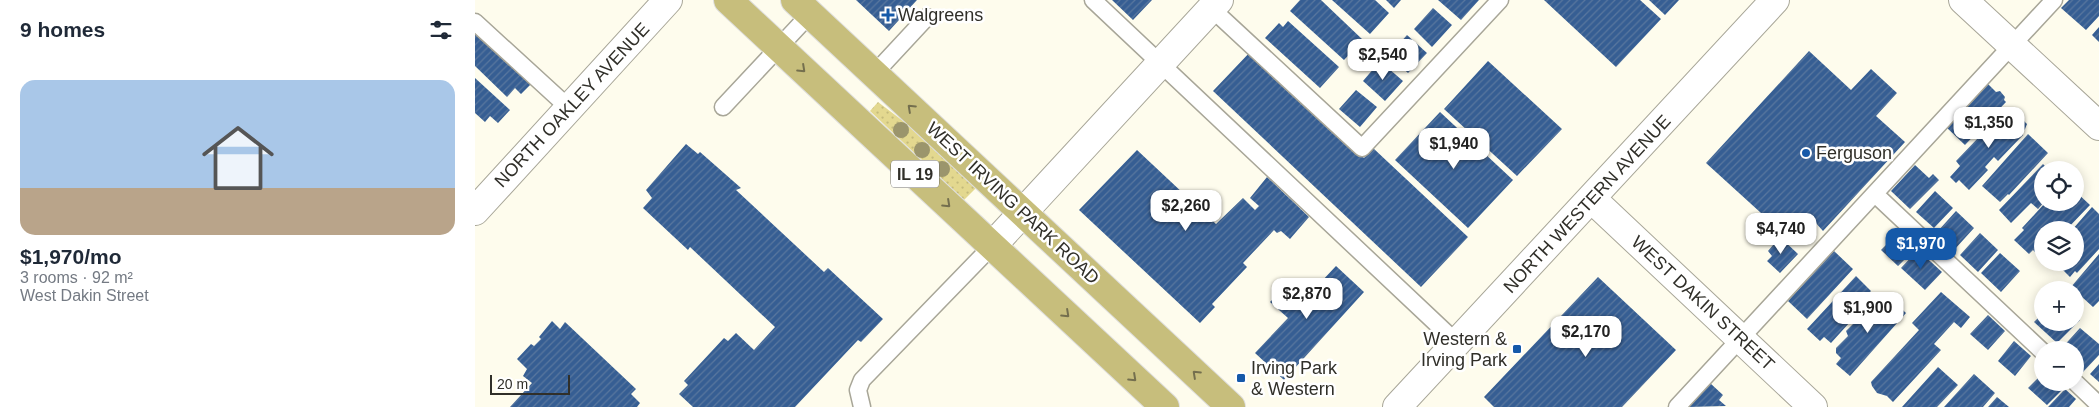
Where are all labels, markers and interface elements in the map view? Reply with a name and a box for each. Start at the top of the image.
place label: Walgreens [898,5,983,25]
marker: Walgreens [882,9,894,21]
icon: filters [427,16,455,44]
text: 9 homes [20,18,105,41]
street label: NORTH OAKLEY AVENUE [491,19,653,191]
pin: $2,540 [1342,38,1424,81]
text: $2,540 [1359,46,1407,63]
one-way arrow [797,63,806,72]
one-way arrow [907,105,916,114]
pin: $1,350 [1948,106,2030,149]
street label: NORTH WESTERN AVENUE [1499,111,1675,297]
icon: home [193,113,283,203]
text: $1,350 [1965,114,2013,131]
street label: WEST IRVING PARK ROAD [923,118,1103,288]
pin: $1,940 [1413,128,1495,170]
text: $1,940 [1430,135,1478,152]
place label: Ferguson [1816,143,1892,163]
marker: Ferguson [1800,147,1812,159]
road number: IL 19 [891,160,939,188]
map controls [2034,161,2084,391]
button: locate [2034,161,2084,211]
pin: $2,260 [1145,190,1227,232]
text: $2,260 [1162,197,1210,214]
one-way arrow [941,198,950,207]
pin: $4,740 [1740,212,1822,255]
text: $4,740 [1757,220,1805,237]
button: layers [2034,221,2084,271]
pin: $1,970 [1880,228,1962,270]
street label: WEST DAKIN STREET [1628,232,1778,374]
text: $1,970 [1897,235,1945,252]
text: $1,970/mo [20,245,122,268]
text: 3 rooms · 92 m² [20,269,133,286]
pin: $2,870 [1266,278,1348,320]
button: + [2034,281,2084,331]
text: $2,870 [1283,285,1331,302]
text: West Dakin Street [20,287,149,304]
pin: $1,900 [1827,292,1909,334]
text: $1,900 [1844,299,1892,316]
one-way arrow [1060,308,1069,317]
pin: $2,170 [1545,316,1627,358]
text: $2,170 [1562,323,1610,340]
place label: Western & Irving Park [1421,329,1508,370]
button: − [2034,341,2084,391]
marker: Western & Irving Park [1511,343,1523,355]
place label: Irving Park & Western [1251,358,1338,399]
one-way arrow [1192,371,1201,380]
scale bar [490,372,570,395]
one-way arrow [1128,372,1137,381]
marker: Irving Park & Western [1235,372,1247,384]
text: 20 m [497,376,528,392]

